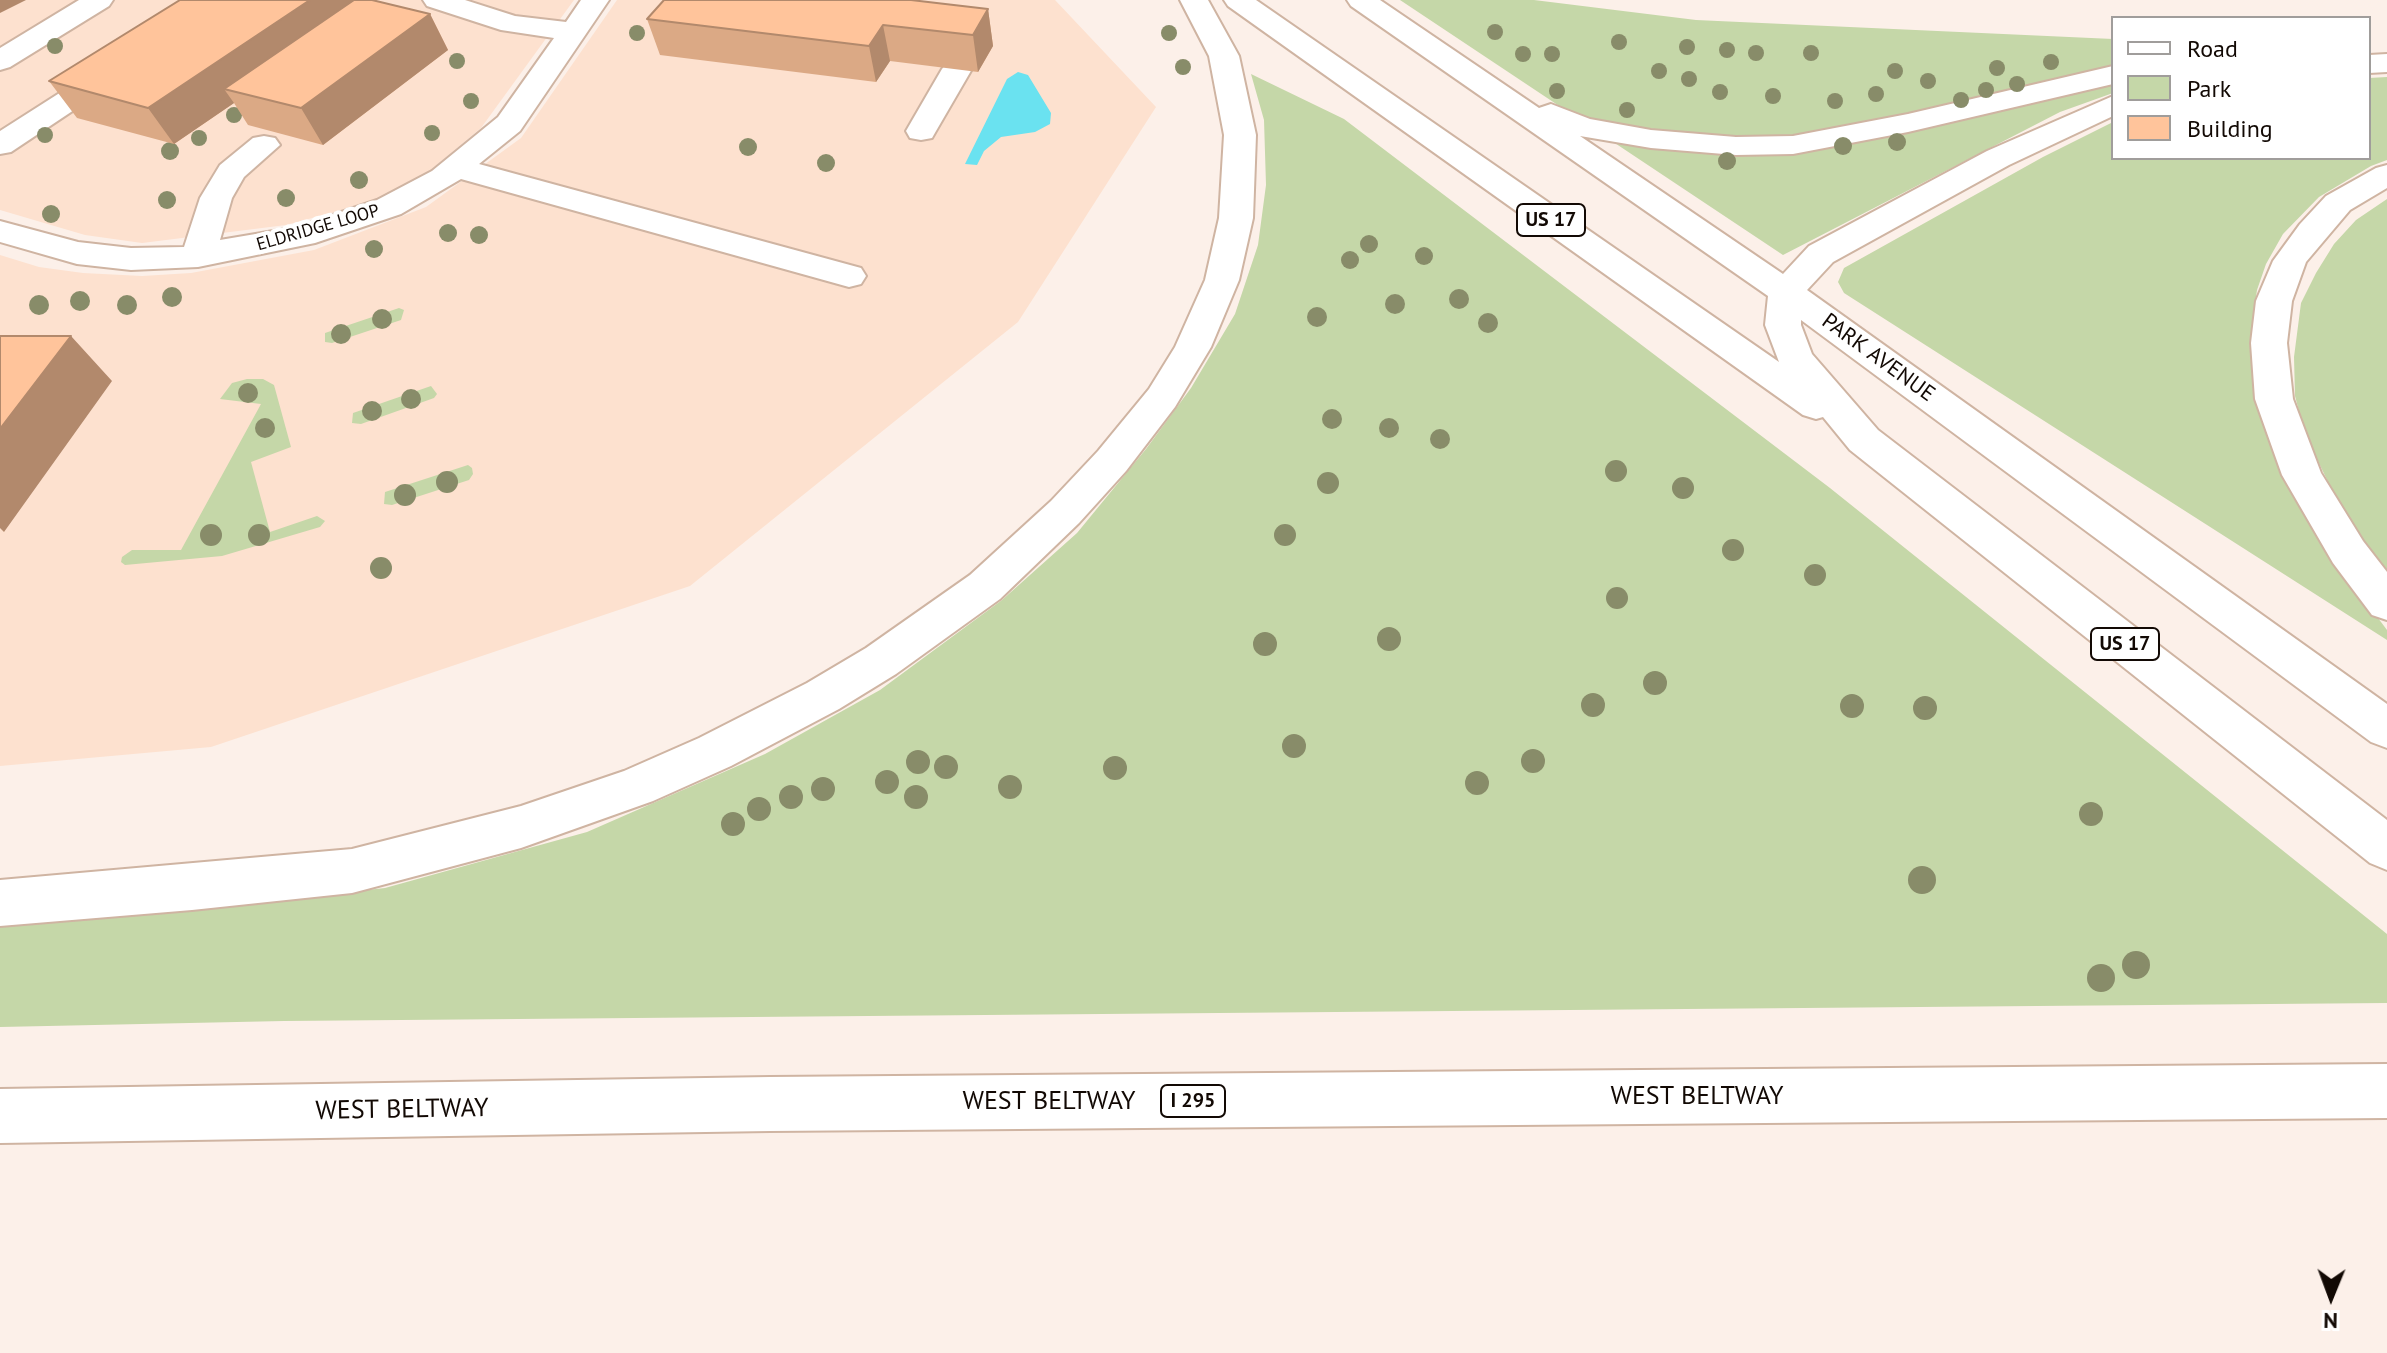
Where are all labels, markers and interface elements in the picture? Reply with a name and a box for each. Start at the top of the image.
legend [2111,16,2371,160]
text: Road [2187,33,2238,64]
text: Park [2187,73,2231,104]
text: Building [2187,113,2273,144]
street label: ELDRIDGE LOOP [254,200,382,256]
road number: US 17 [1517,204,1585,236]
street label: PARK AVENUE [1816,308,1940,408]
road number: US 17 [2091,628,2159,660]
street label: WEST BELTWAY [1610,1081,1784,1113]
road number: I 295 [1161,1085,1225,1117]
street label: WEST BELTWAY [962,1086,1136,1118]
street label: WEST BELTWAY [315,1093,489,1127]
north arrow [2291,1257,2371,1337]
text: N [2323,1307,2338,1335]

